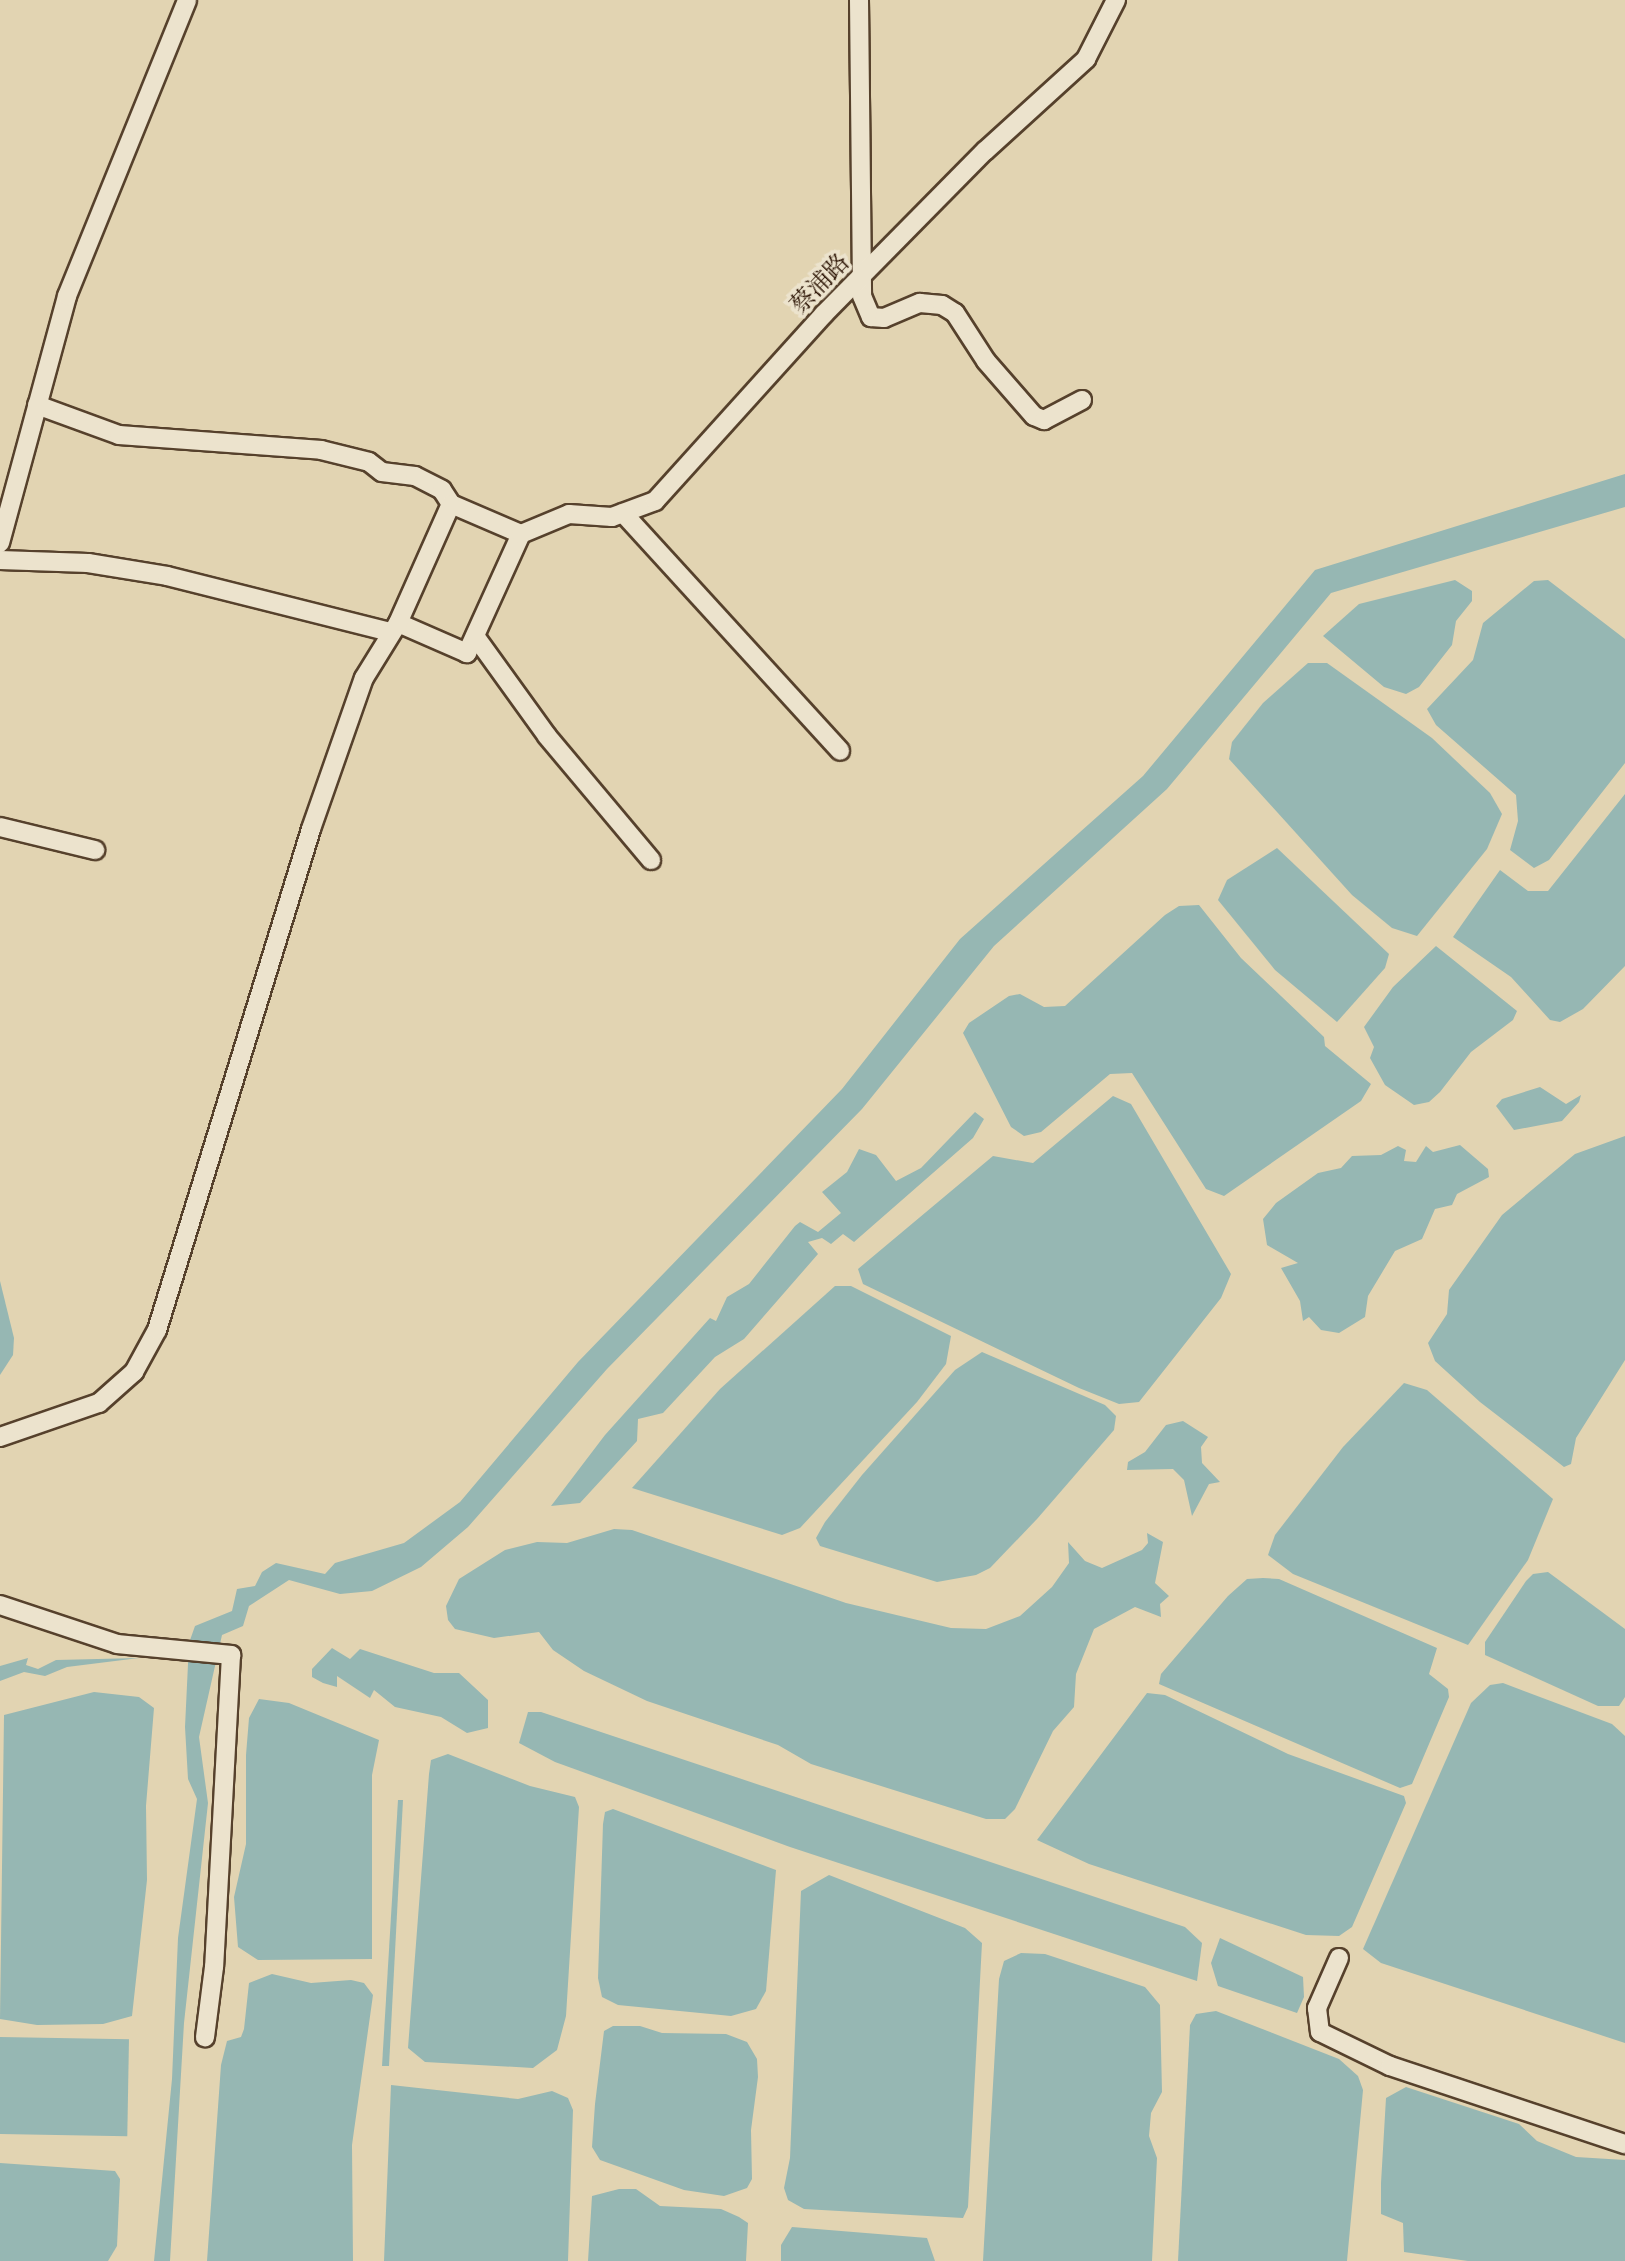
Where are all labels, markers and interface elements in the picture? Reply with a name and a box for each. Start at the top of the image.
street label: 蔡浦路 [785,248,855,320]

